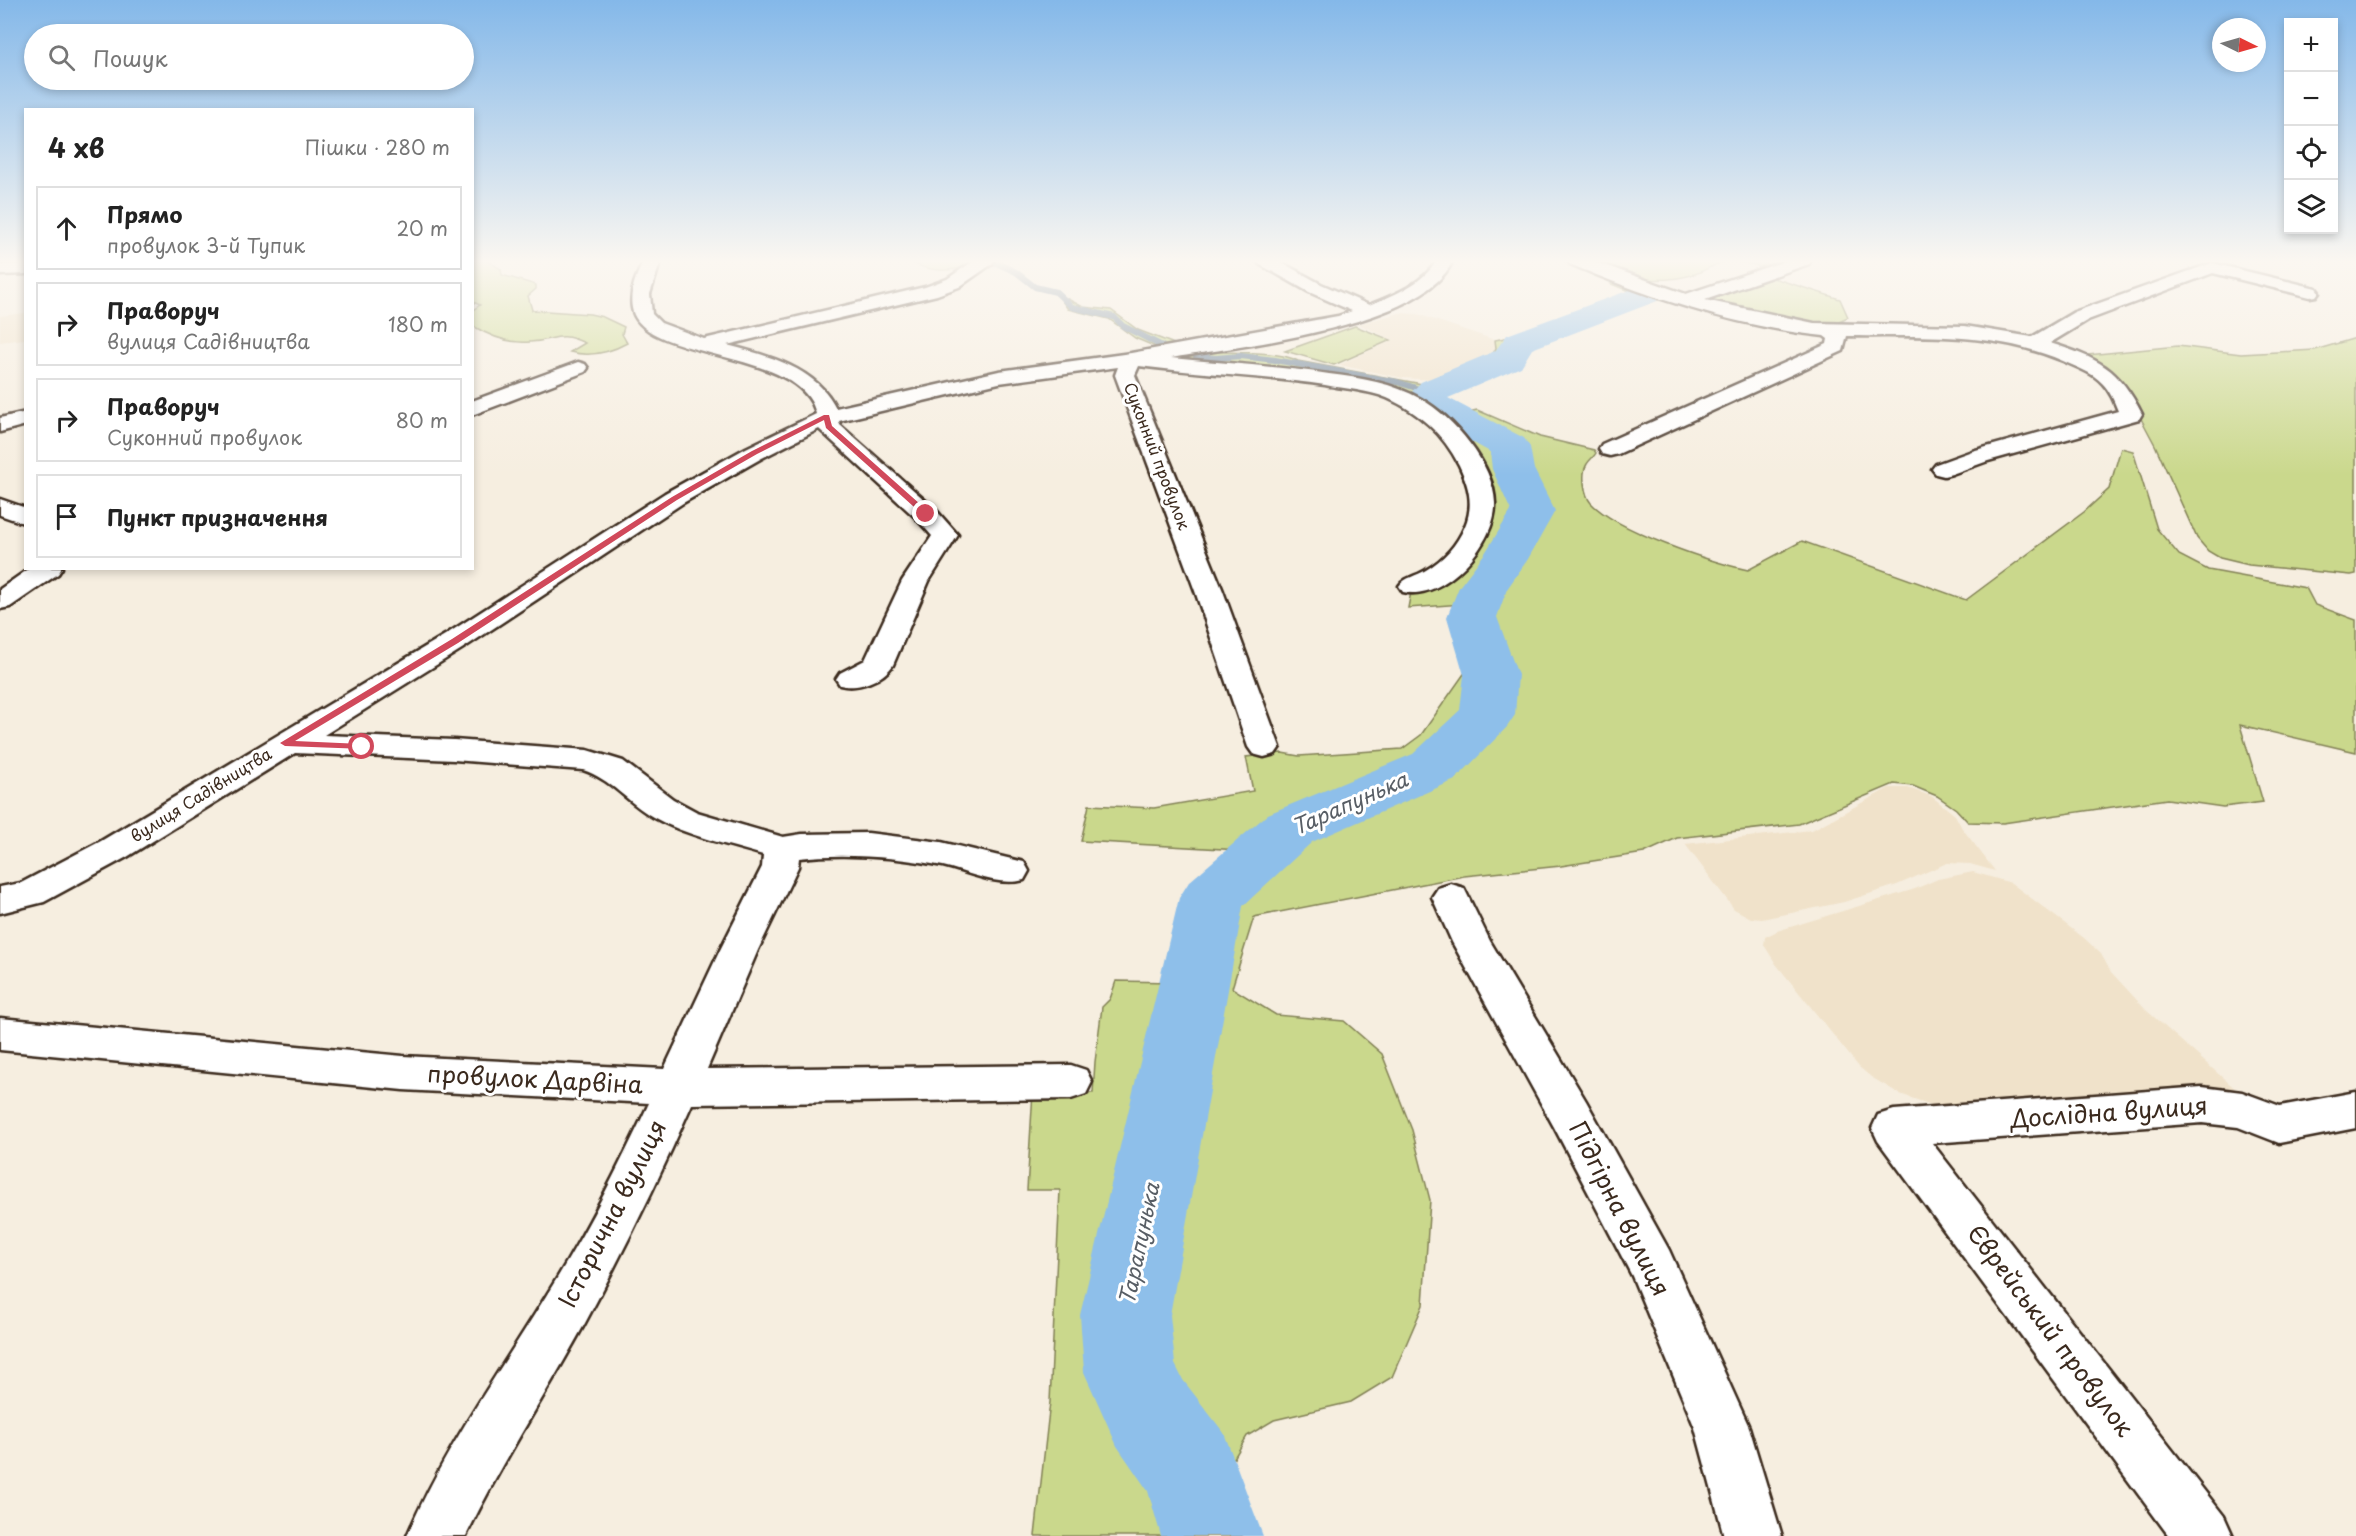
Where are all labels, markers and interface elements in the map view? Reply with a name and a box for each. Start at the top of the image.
north arrow [2212,18,2266,72]
map controls [2284,18,2338,234]
button: + [2284,18,2338,72]
search box [24,24,474,90]
icon: search [45,41,78,74]
text: Пошук [93,41,168,74]
button: − [2284,72,2338,126]
button: locate [2284,126,2338,180]
text: 4 хв [48,128,104,167]
text: Пішки · 280 m [305,132,450,162]
button: layers [2284,180,2338,234]
text: Прямо [107,197,182,230]
icon: ahead [50,212,83,245]
text: 20 m [396,213,448,243]
text: провулок 3-й Тупик [107,230,305,260]
text: Праворуч [107,293,220,326]
icon: right [50,308,83,341]
text: 180 m [388,309,448,339]
text: вулиця Садівництва [107,326,310,356]
street label: Суконний провулок [1119,378,1197,533]
text: Праворуч [107,389,220,422]
icon: right [50,404,83,437]
text: 80 m [396,405,448,435]
text: Суконний провулок [107,422,302,452]
icon: arrive [50,500,83,533]
text: Пункт призначення [107,500,328,533]
route end [912,500,938,526]
route start [348,733,374,759]
street label: вулиця Садівництва [125,741,276,847]
water label: Тарапунька [1286,762,1413,842]
street label: провулок Дарвіна [426,1054,644,1102]
street label: Дослідна вулиця [2008,1086,2209,1136]
street label: Історична вулиця [548,1113,674,1313]
street label: Підгірна вулиця [1561,1114,1680,1302]
water label: Тарапунька [1109,1179,1167,1308]
street label: Єврейський провулок [1960,1216,2144,1444]

